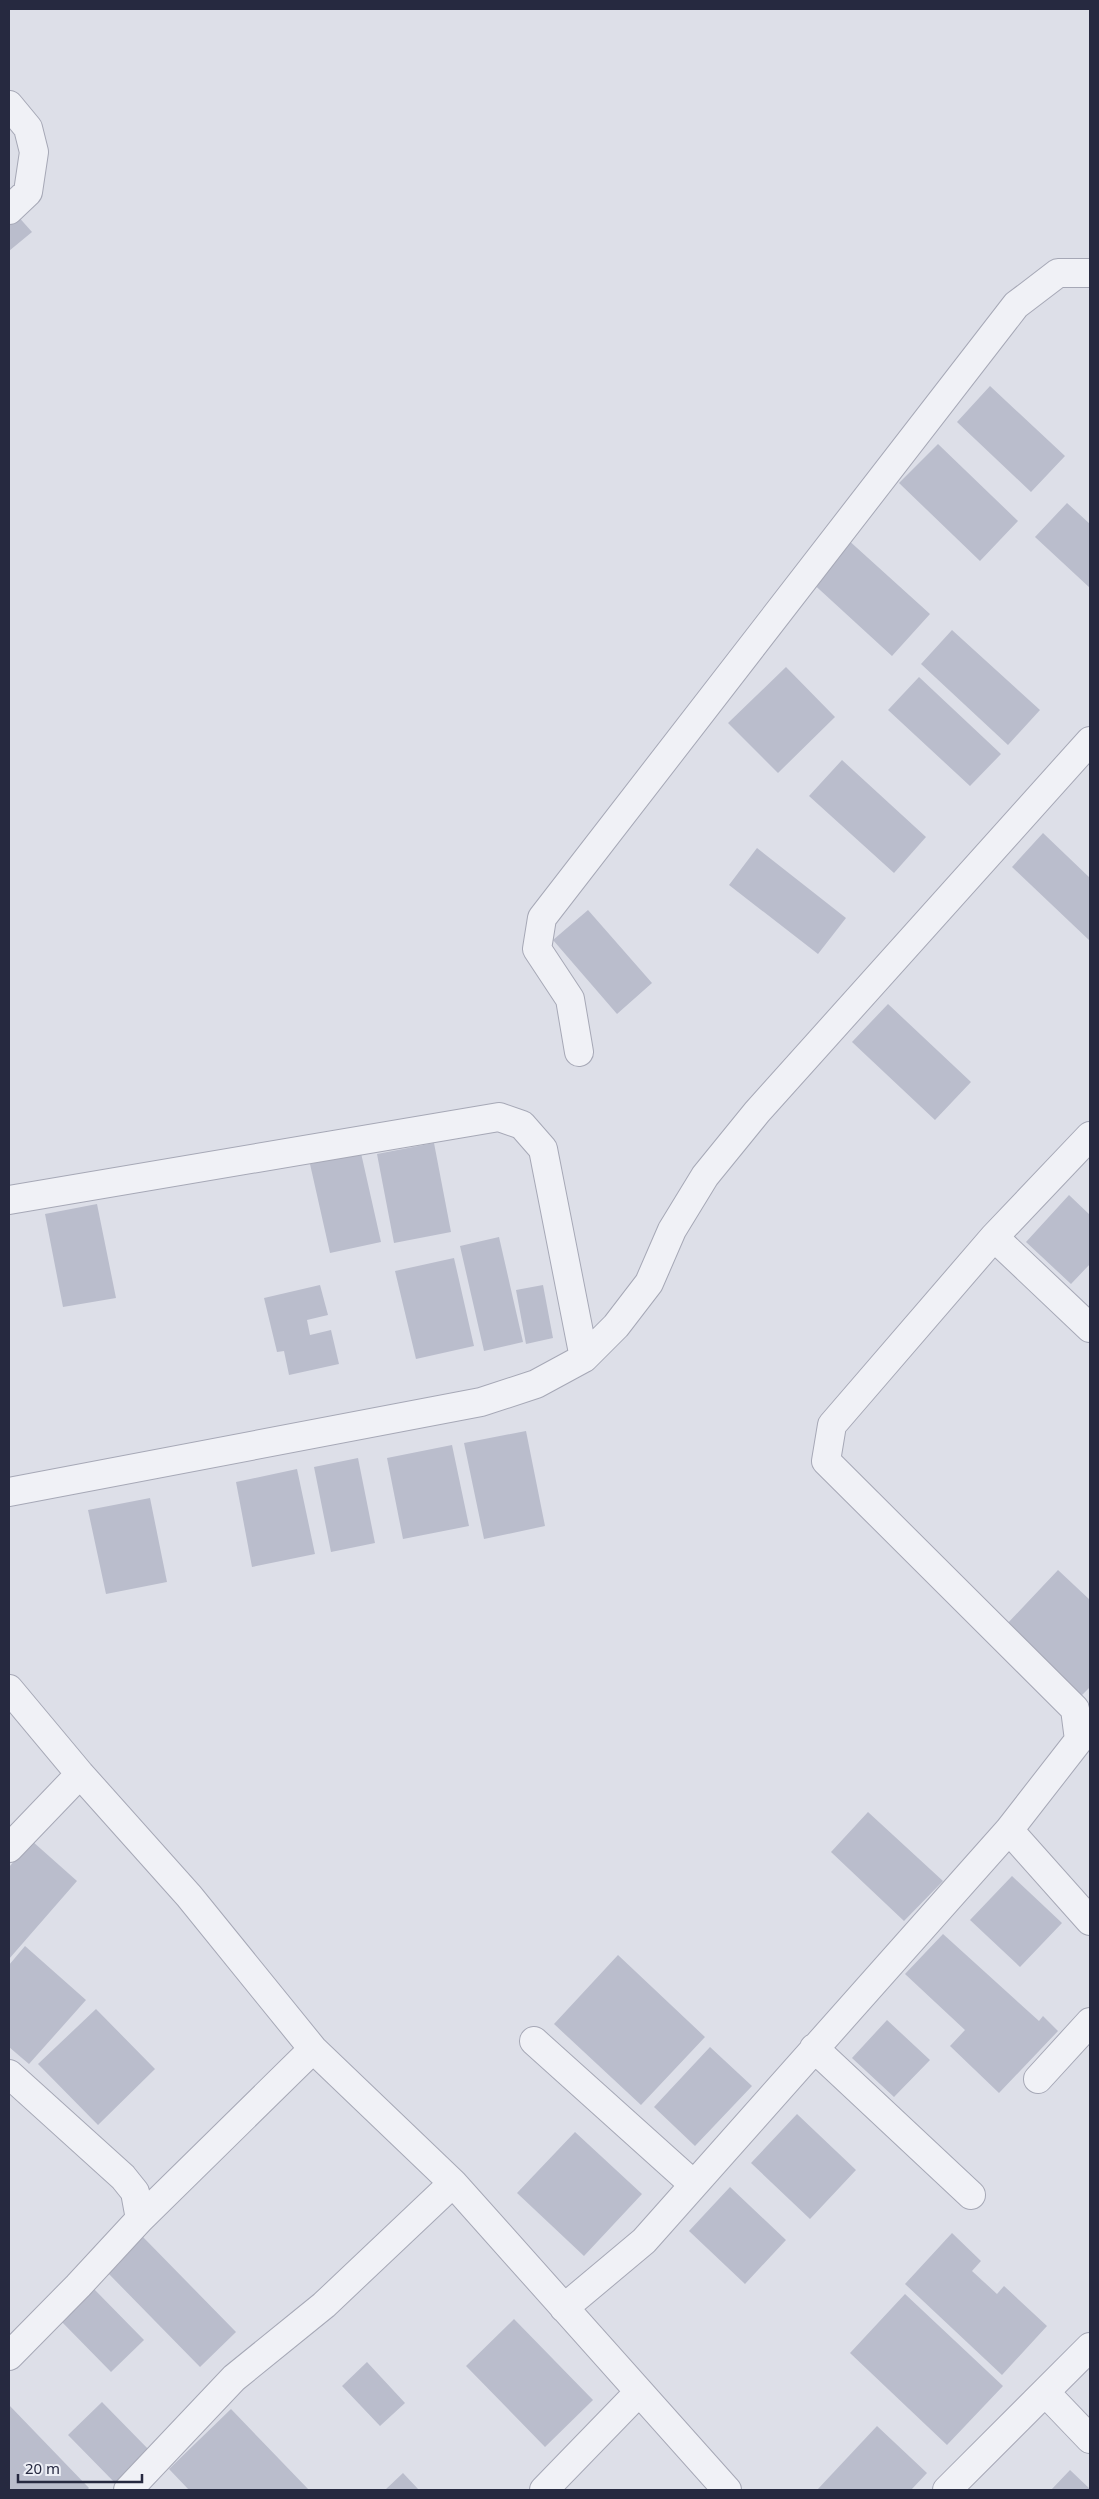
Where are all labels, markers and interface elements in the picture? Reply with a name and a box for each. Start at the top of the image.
scale bar [18,2452,141,2484]
text: 20 m [25,2458,60,2478]

